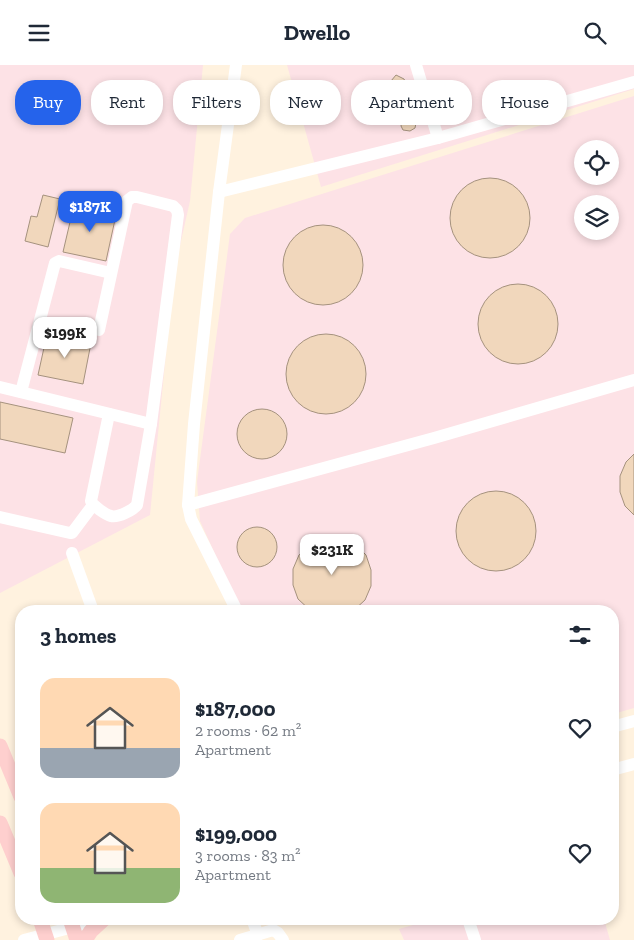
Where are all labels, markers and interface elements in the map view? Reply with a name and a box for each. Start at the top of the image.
icon: menu [25,19,53,47]
text: Dwello [284,19,350,46]
icon: search [581,19,609,47]
chip: Buy [15,80,81,125]
chip: Rent [91,80,163,125]
chip: Filters [173,80,260,125]
chip: New [270,80,341,125]
chip: Apartment [351,80,472,125]
chip: House [482,80,567,125]
map controls [574,140,619,240]
button: locate [574,140,619,185]
pin: $187K [55,191,125,233]
button: layers [574,195,619,240]
text: $187K [69,197,111,216]
pin: $199K [30,317,100,359]
text: $199K [44,323,86,342]
pin: $231K [297,533,367,576]
text: $231K [311,540,353,559]
icon: filters [566,621,594,649]
text: 3 homes [40,623,116,648]
text: $187,000 [195,696,276,721]
icon: home [80,698,140,758]
icon: heart [566,714,594,742]
text: 2 rooms · 62 m² [195,721,301,740]
text: Apartment [195,740,271,759]
text: $199,000 [195,821,277,846]
icon: home [80,823,140,883]
icon: heart [566,839,594,867]
text: 3 rooms · 83 m² [195,846,301,865]
text: Apartment [195,865,271,884]

